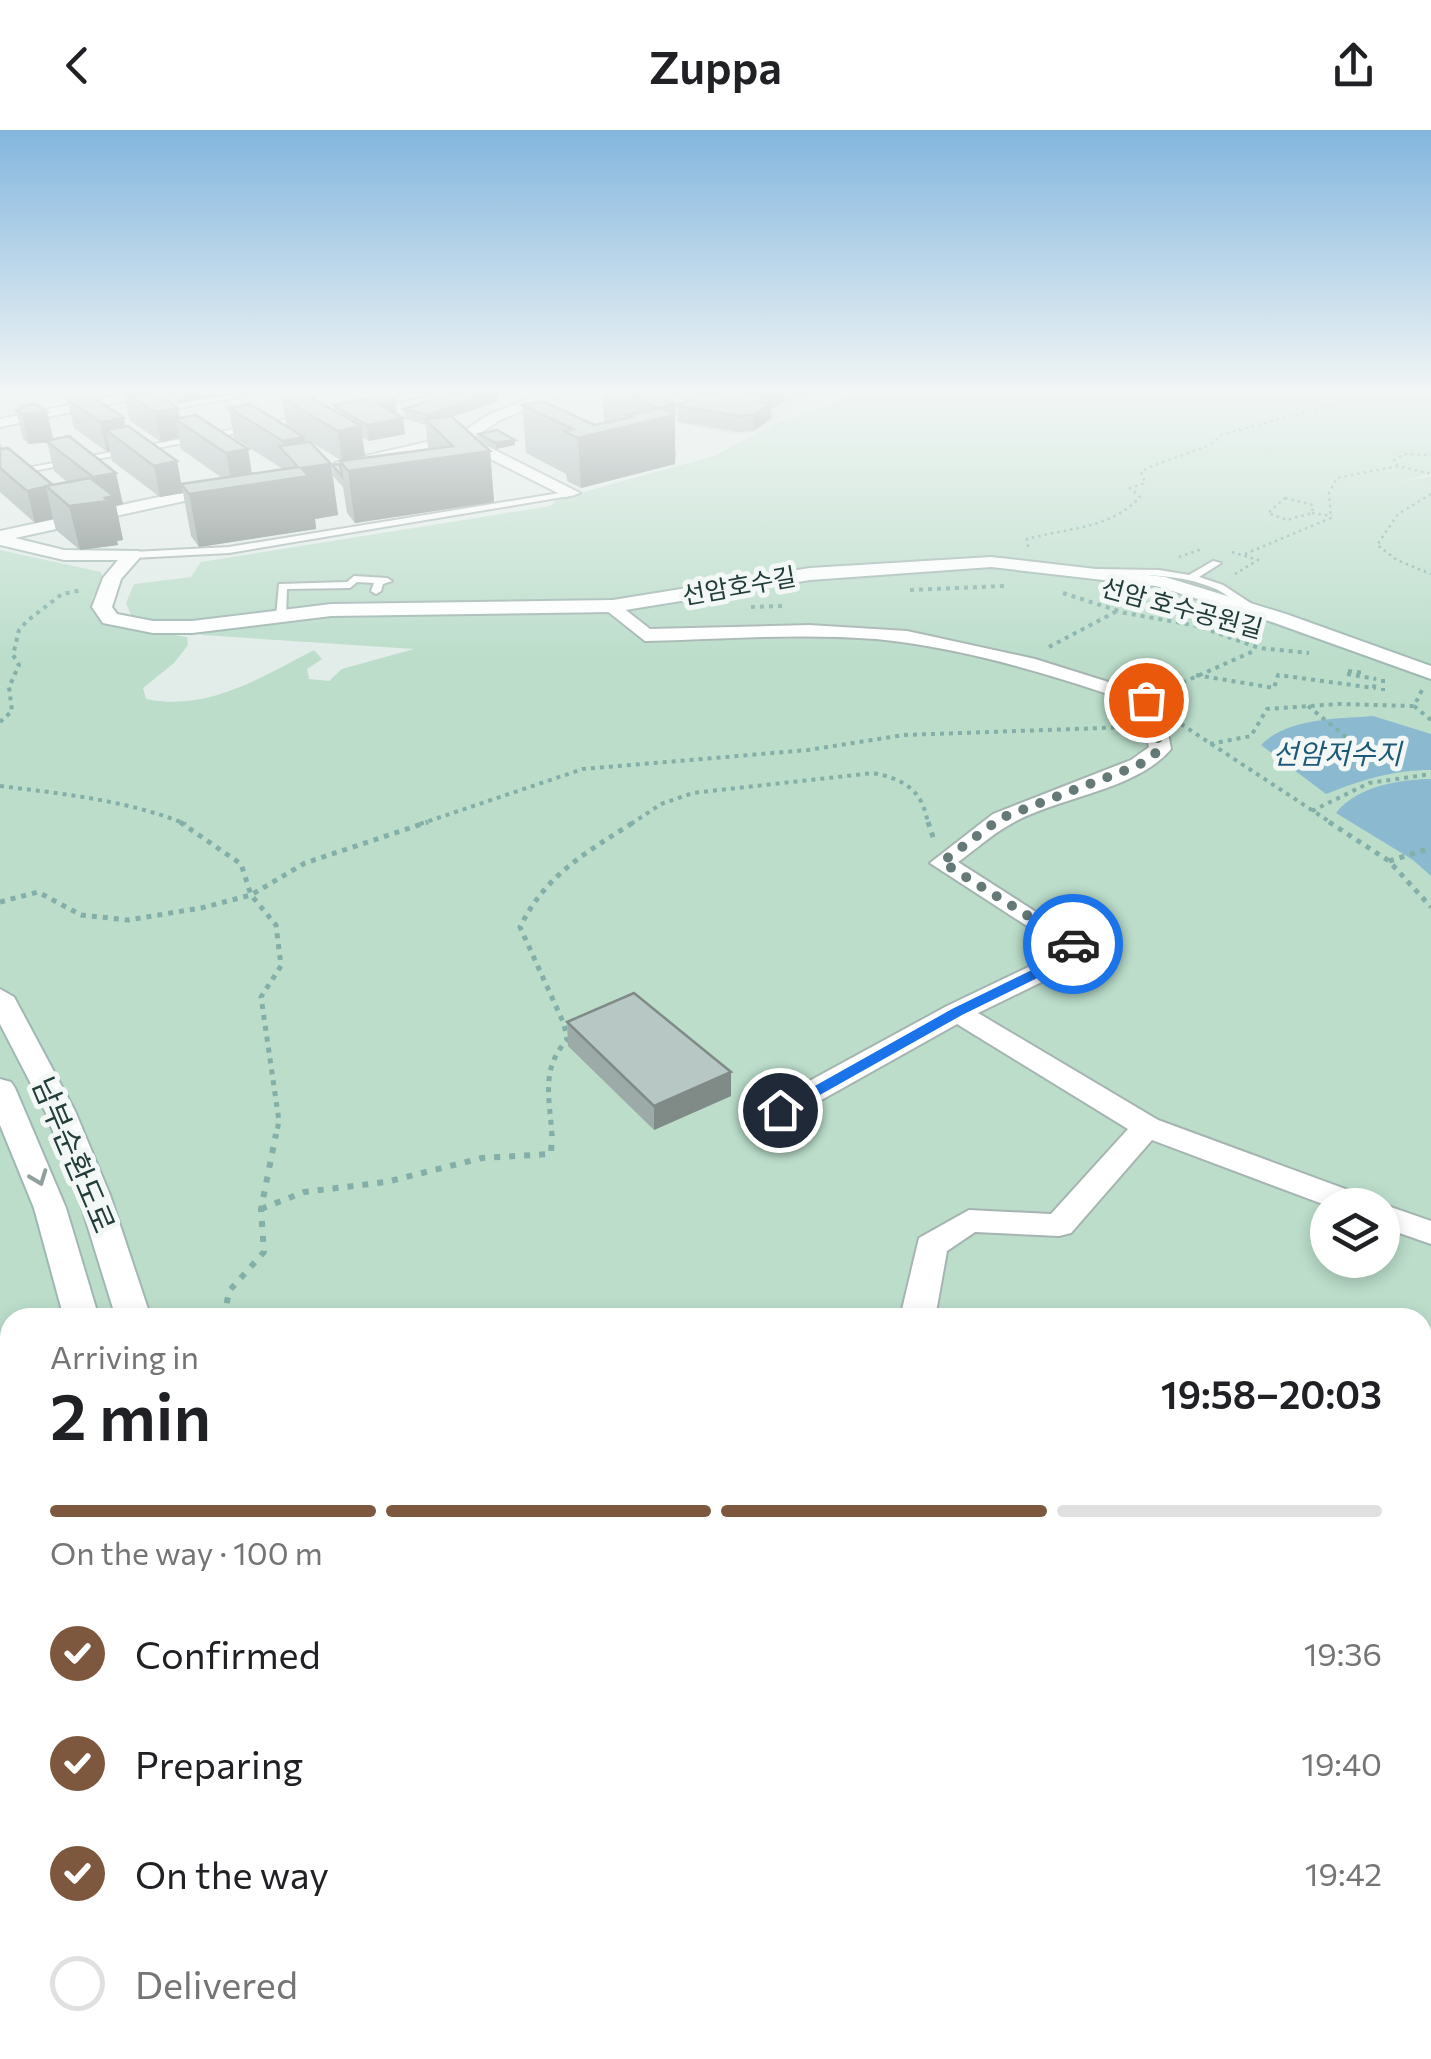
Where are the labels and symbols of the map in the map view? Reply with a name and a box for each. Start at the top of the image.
street label: 선암호수길 [680,560,798,610]
street label: 선암 호수공원길 [1098,571,1266,643]
pin [1104,658,1189,743]
water label: 선암저수지 [1273,736,1404,770]
courier [1023,894,1123,994]
pin [738,1068,823,1153]
street label: 남부순환도로 [26,1071,125,1237]
one-way arrow [27,1168,47,1186]

